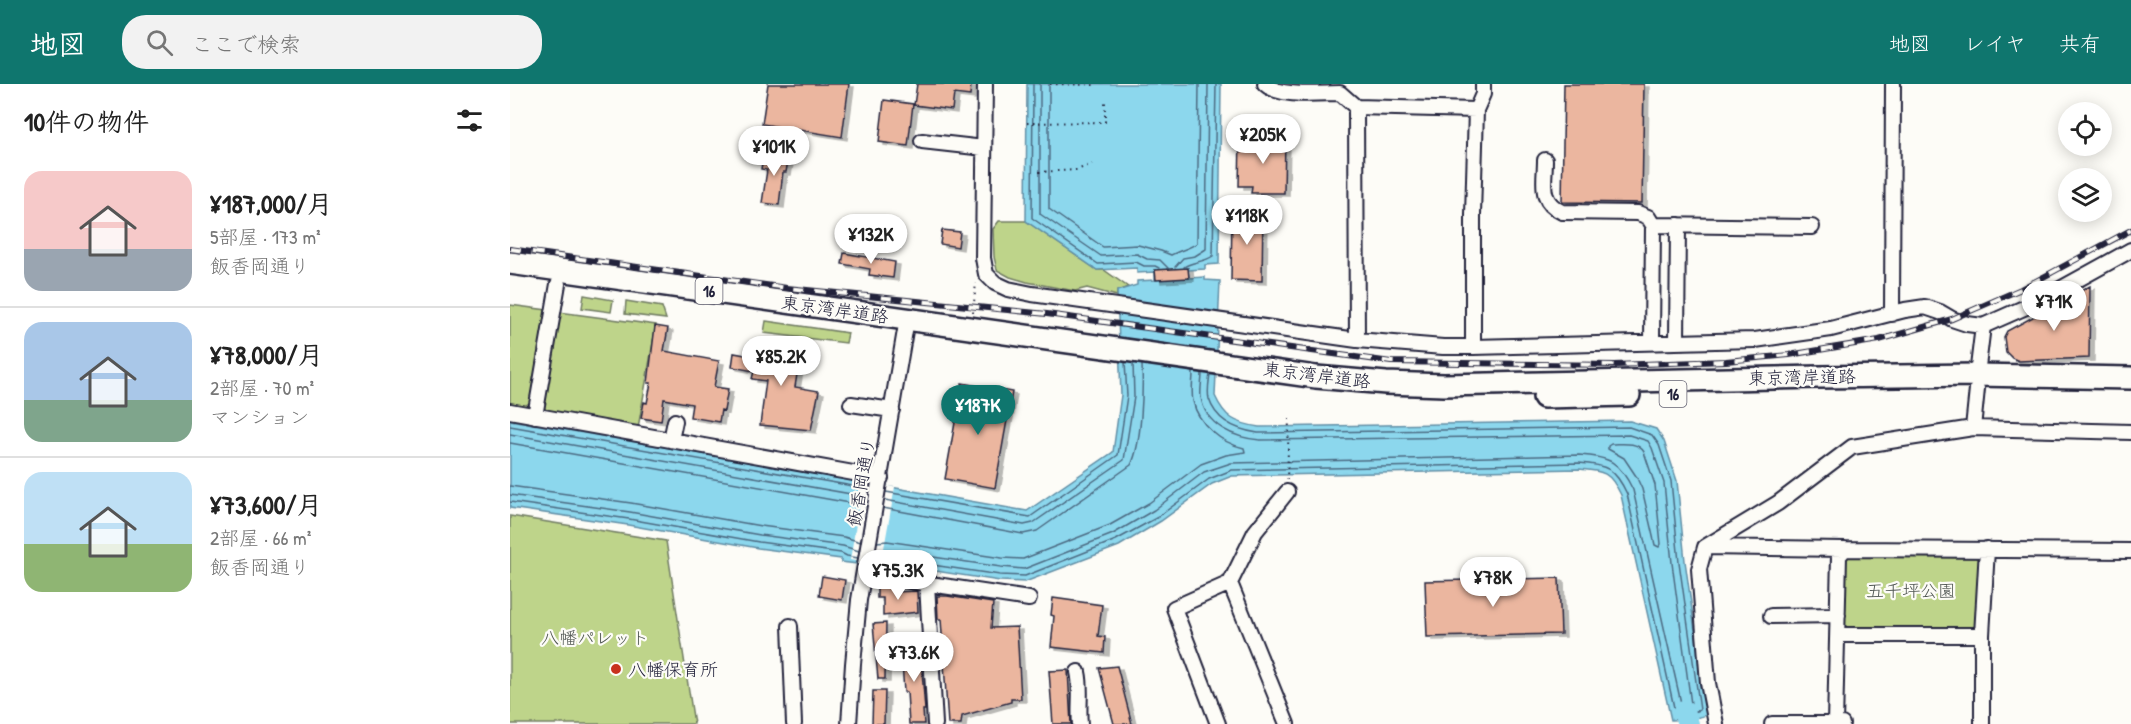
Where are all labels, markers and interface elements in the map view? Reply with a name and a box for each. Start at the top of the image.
search box [122,15,542,69]
text: 地図 [30,25,86,63]
icon: search [143,26,176,59]
text: ここで検索 [191,29,301,59]
text: 地図 [1889,29,1931,58]
text: レイヤ [1964,29,2026,58]
text: 共有 [2059,29,2101,58]
map controls [2058,102,2112,222]
button: locate [2058,102,2112,156]
text: 10件の物件 [24,104,149,139]
icon: filters [453,104,486,137]
pin: ¥205K [1221,114,1305,165]
text: ¥205K [1240,120,1286,147]
pin: ¥101K [732,126,816,177]
text: ¥101K [752,132,796,159]
button: layers [2058,168,2112,222]
text: ¥187,000/月 [210,186,333,221]
icon: home [72,195,144,267]
pin: ¥118K [1205,195,1289,246]
text: ¥118K [1226,201,1268,228]
pin: ¥132K [829,214,913,265]
text: ¥132K [848,220,894,247]
text: 5部屋 · 173 m² [210,223,321,250]
text: 飯香岡通り [210,252,310,279]
road number: 16 [696,278,722,304]
pin: ¥71K [2018,281,2090,332]
text: ¥71K [2036,287,2072,314]
street label: 東京湾岸道路 [780,289,890,329]
pin: ¥85.2K [732,336,830,387]
text: ¥78,000/月 [210,337,323,372]
text: ¥85.2K [756,342,806,369]
icon: home [72,346,144,418]
street label: 東京湾岸道路 [1262,356,1372,394]
street label: 東京湾岸道路 [1748,364,1856,390]
text: 2部屋 · 70 m² [210,374,314,401]
road number: 16 [1660,381,1686,407]
pin: ¥187K [936,385,1020,436]
text: ¥187K [955,391,1001,418]
text: マンション [210,403,309,430]
street label: 飯香岡通り [841,436,881,528]
text: ¥73,600/月 [210,487,323,522]
icon: home [72,496,144,568]
text: 2部屋 · 66 m² [210,524,311,551]
pin: ¥75.3K [849,550,947,601]
text: 飯香岡通り [210,553,310,580]
text: ¥75.3K [872,556,924,583]
pin: ¥78K [1457,557,1529,608]
text: ¥78K [1474,563,1512,590]
park label: 五千坪公園 [1866,578,1956,603]
park label: 八幡パレット [541,625,649,650]
pin: ¥73.6K [865,632,963,683]
text: ¥73.6K [889,638,939,665]
place label: 八幡保育所 [628,657,718,682]
marker: 八幡保育所 [609,662,623,676]

